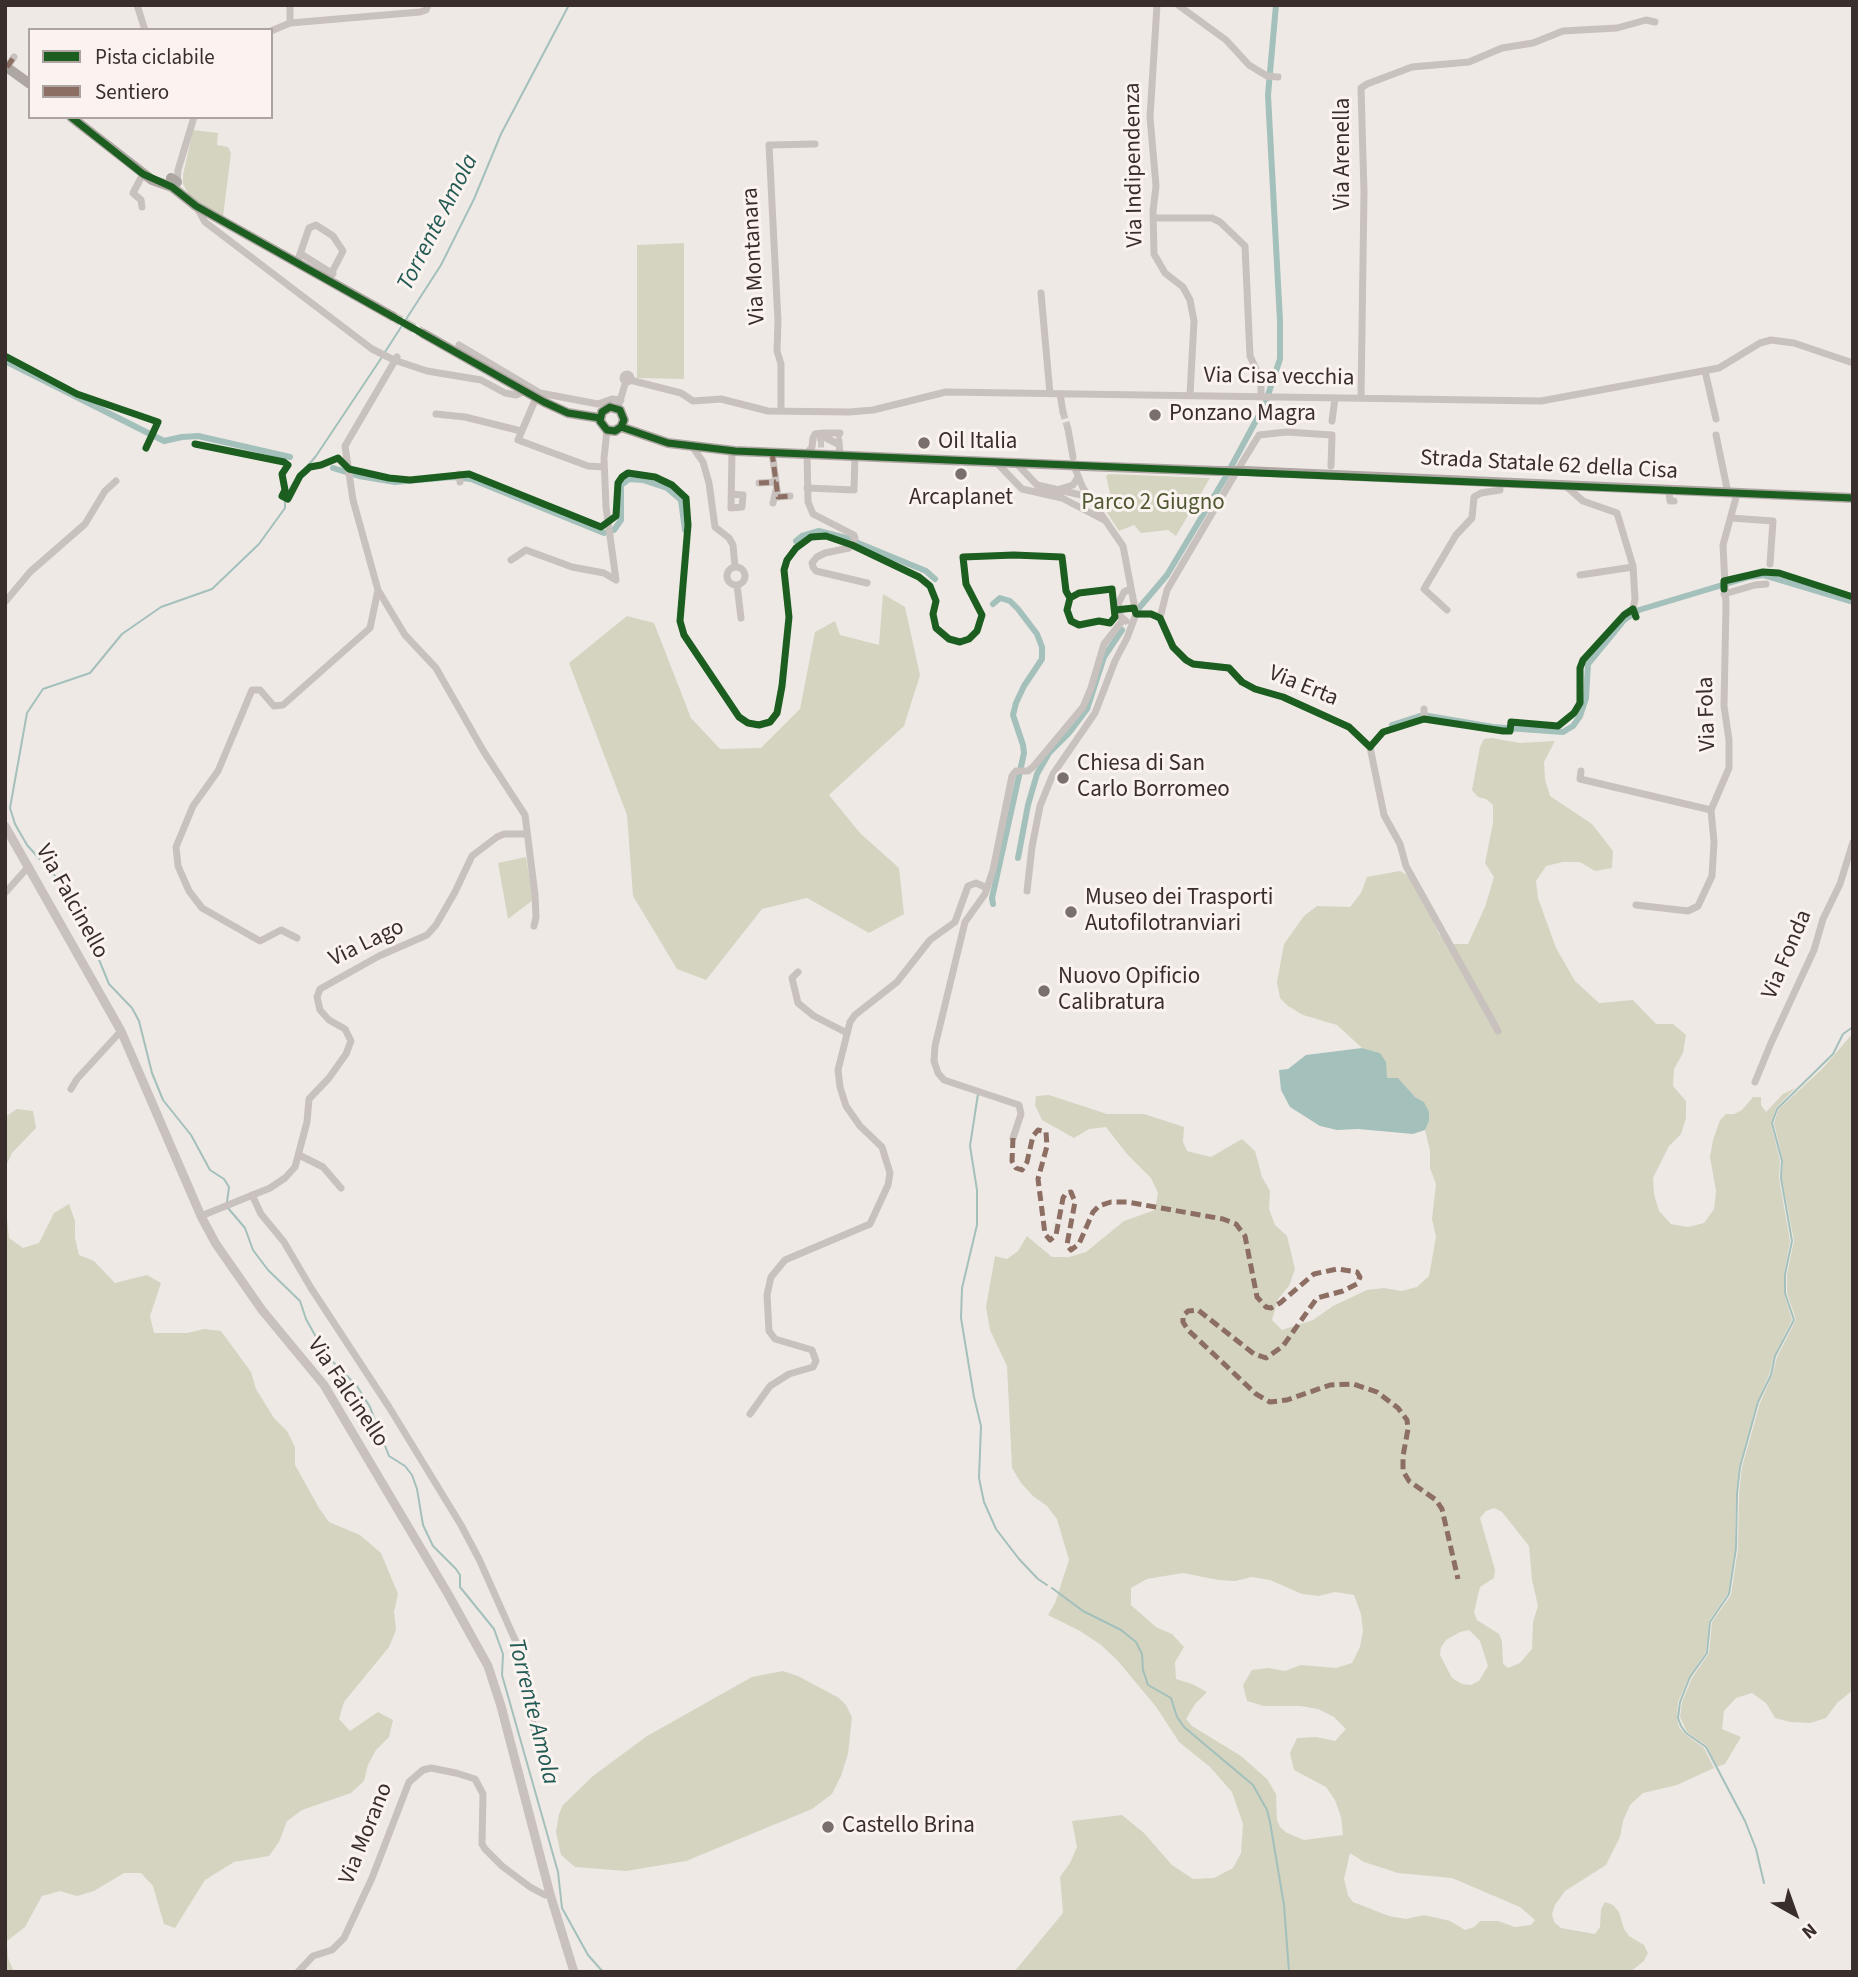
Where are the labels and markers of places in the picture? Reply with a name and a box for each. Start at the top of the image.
place label: Ponzano Magra [1169,401,1316,429]
marker: Ponzano Magra [1147,407,1163,423]
place label: Oil Italia [938,429,1017,457]
marker: Oil Italia [916,435,932,451]
marker: Arcaplanet [953,466,969,482]
place label: Arcaplanet [909,485,1013,513]
place label: Chiesa di San Carlo Borromeo [1077,751,1230,805]
marker: Chiesa di San Carlo Borromeo [1055,770,1071,786]
place label: Museo dei Trasporti Autofilotranviari [1085,885,1273,939]
marker: Museo dei Trasporti Autofilotranviari [1063,904,1079,920]
place label: Nuovo Opificio Calibratura [1058,964,1200,1018]
marker: Nuovo Opificio Calibratura [1036,983,1052,999]
place label: Castello Brina [842,1813,975,1841]
marker: Castello Brina [820,1819,836,1835]

